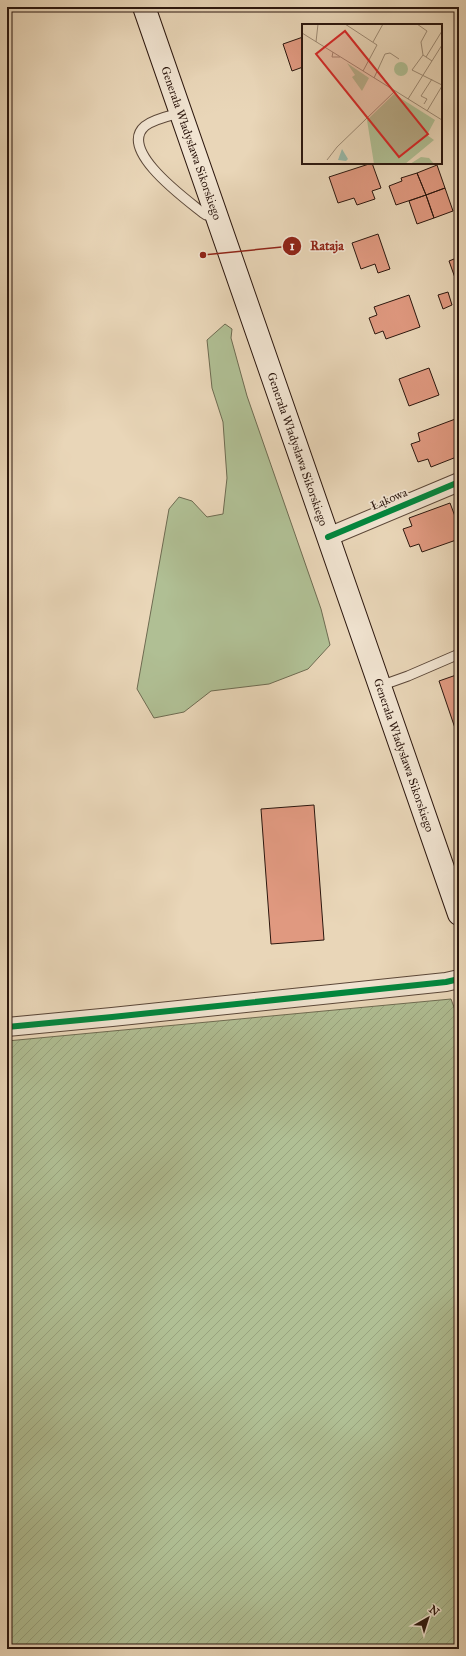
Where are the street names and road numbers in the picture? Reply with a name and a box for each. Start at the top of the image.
street label: Generała Władysława Sikorskiego [158,64,224,222]
street label: Generała Władysława Sikorskiego [264,370,331,528]
street label: Łąkowa [369,485,410,513]
street label: Generała Władysława Sikorskiego [371,676,437,834]

